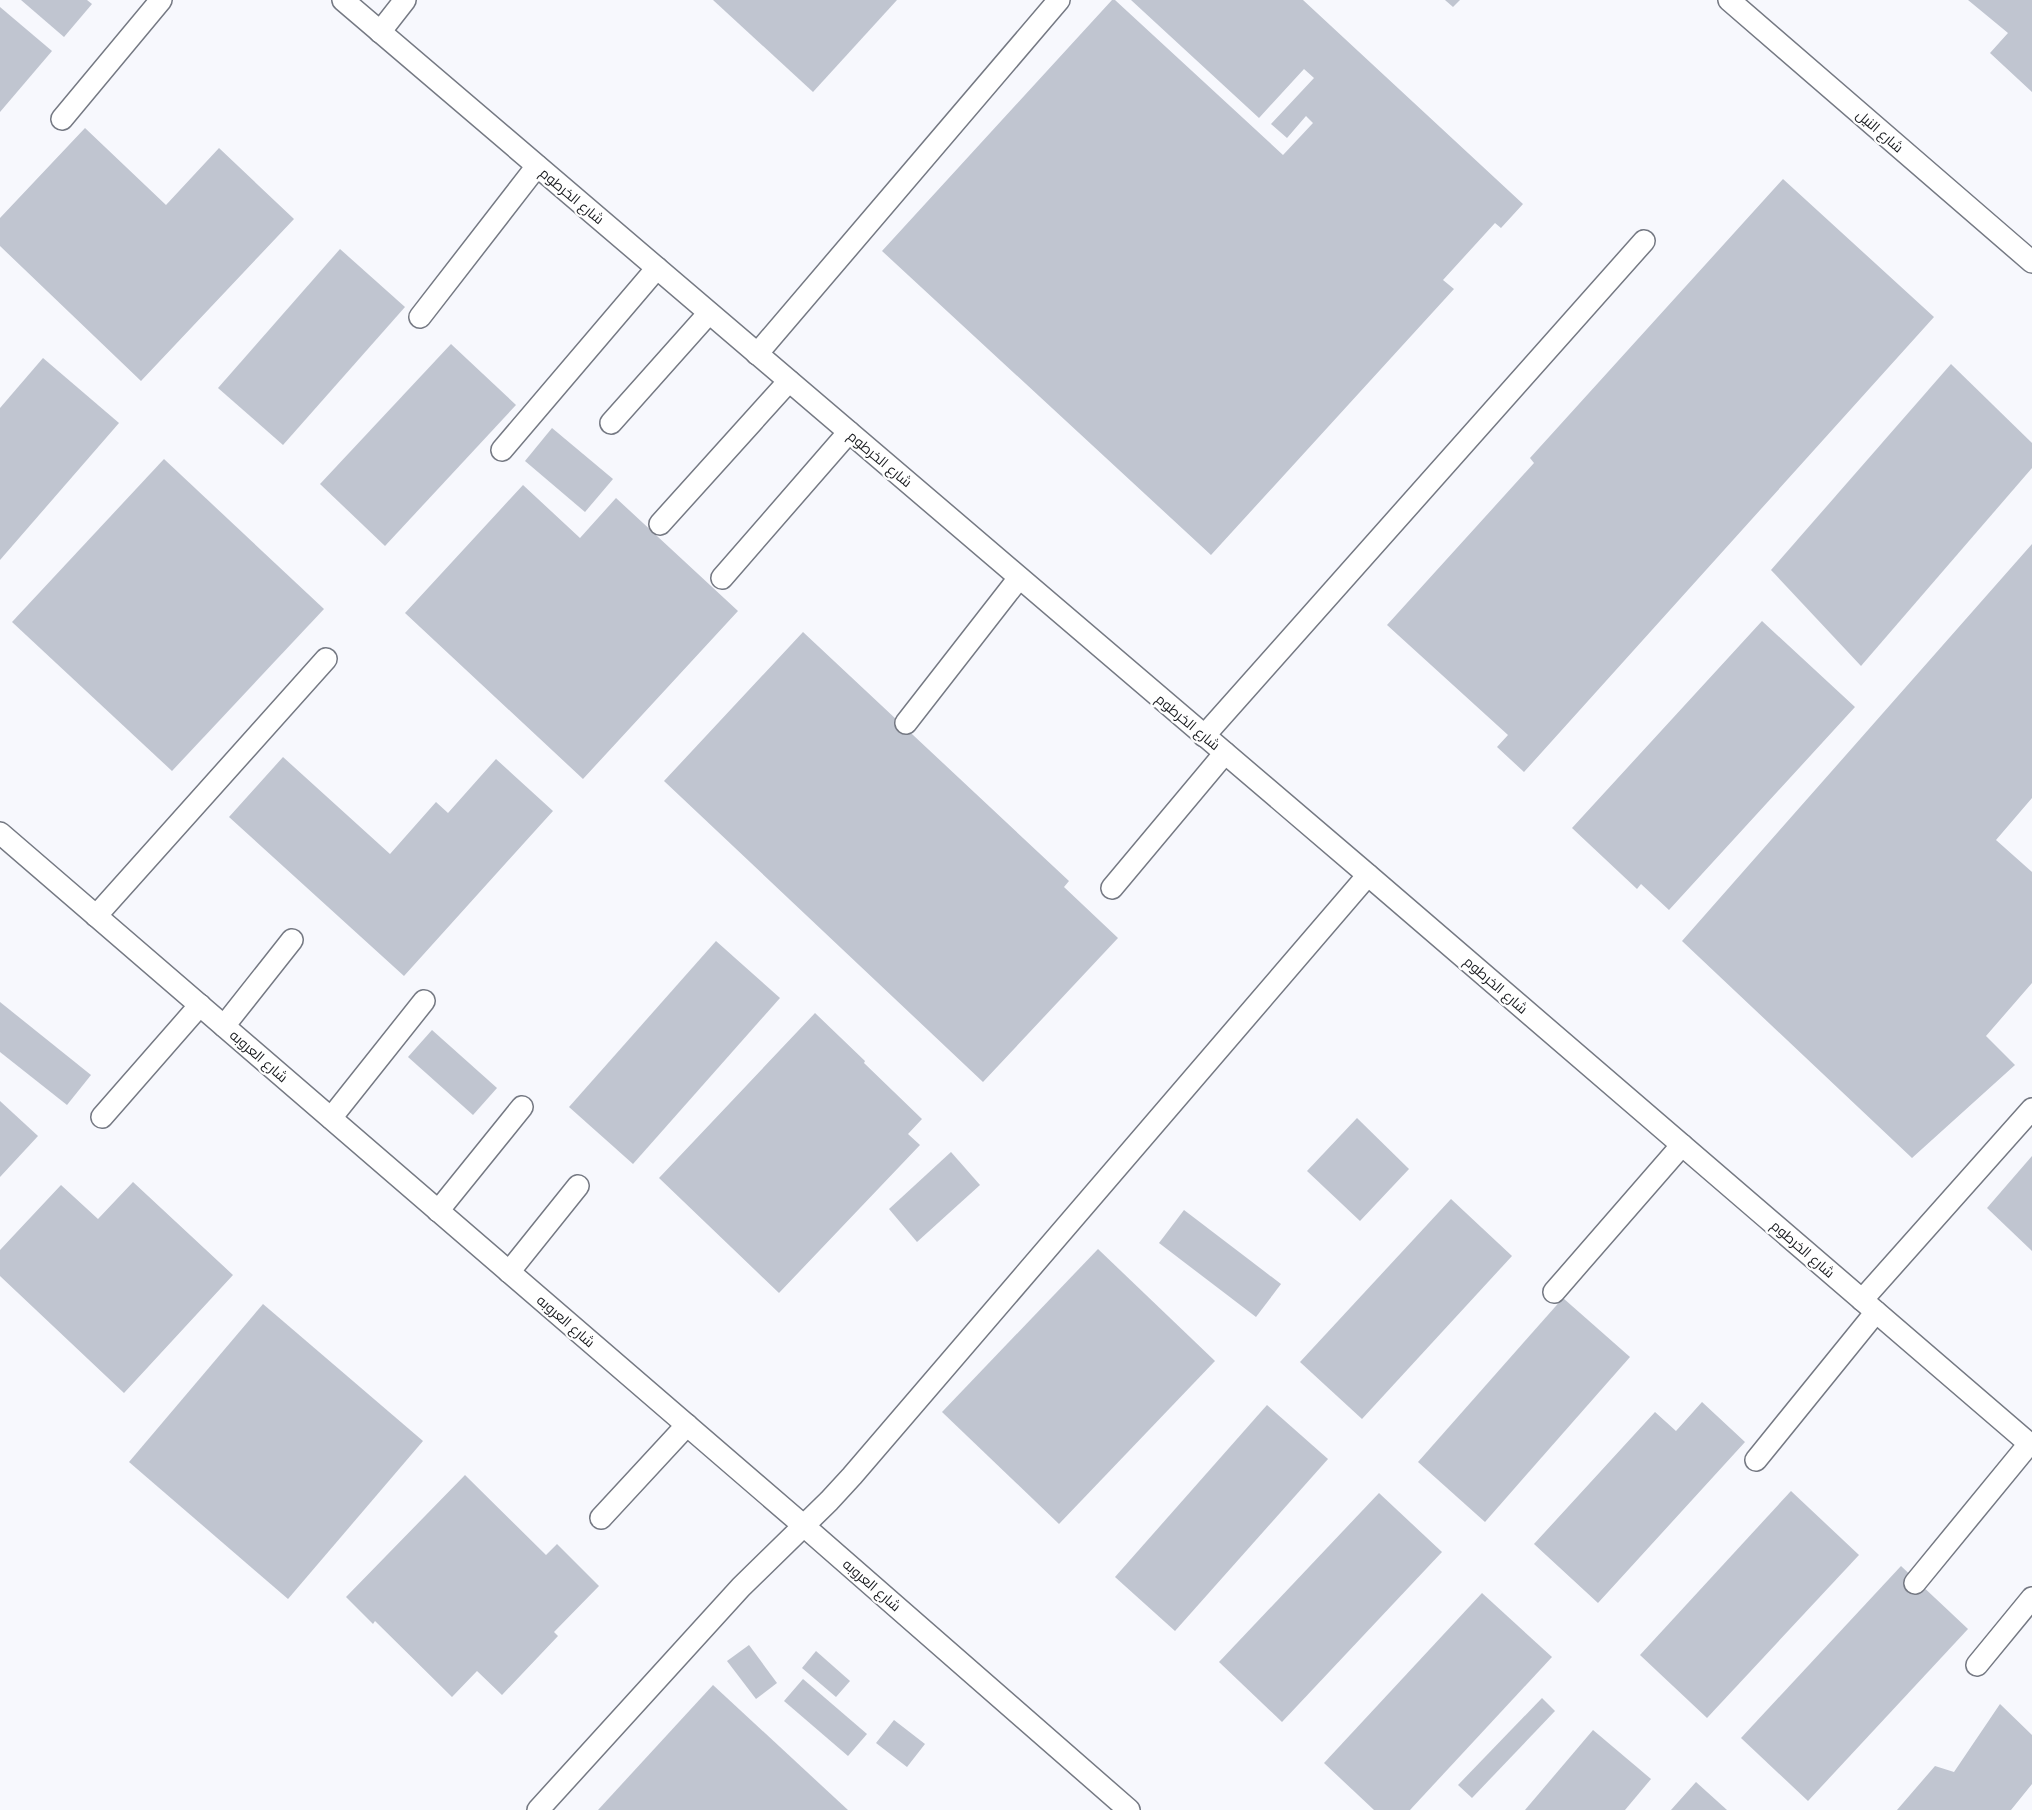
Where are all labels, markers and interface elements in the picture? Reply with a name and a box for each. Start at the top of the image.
street label: شارع النيل [1853,106,1907,156]
street label: شارع الخرطوم [535,165,607,229]
street label: شارع الخرطوم [843,428,915,492]
street label: شارع الخرطوم [1151,691,1223,755]
street label: شارع الخرطوم [1460,953,1531,1018]
street label: شارع العروبه [226,1027,291,1086]
street label: شارع الخرطوم [1767,1217,1838,1282]
street label: شارع العروبه [533,1292,598,1351]
street label: شارع العروبه [839,1556,904,1615]

